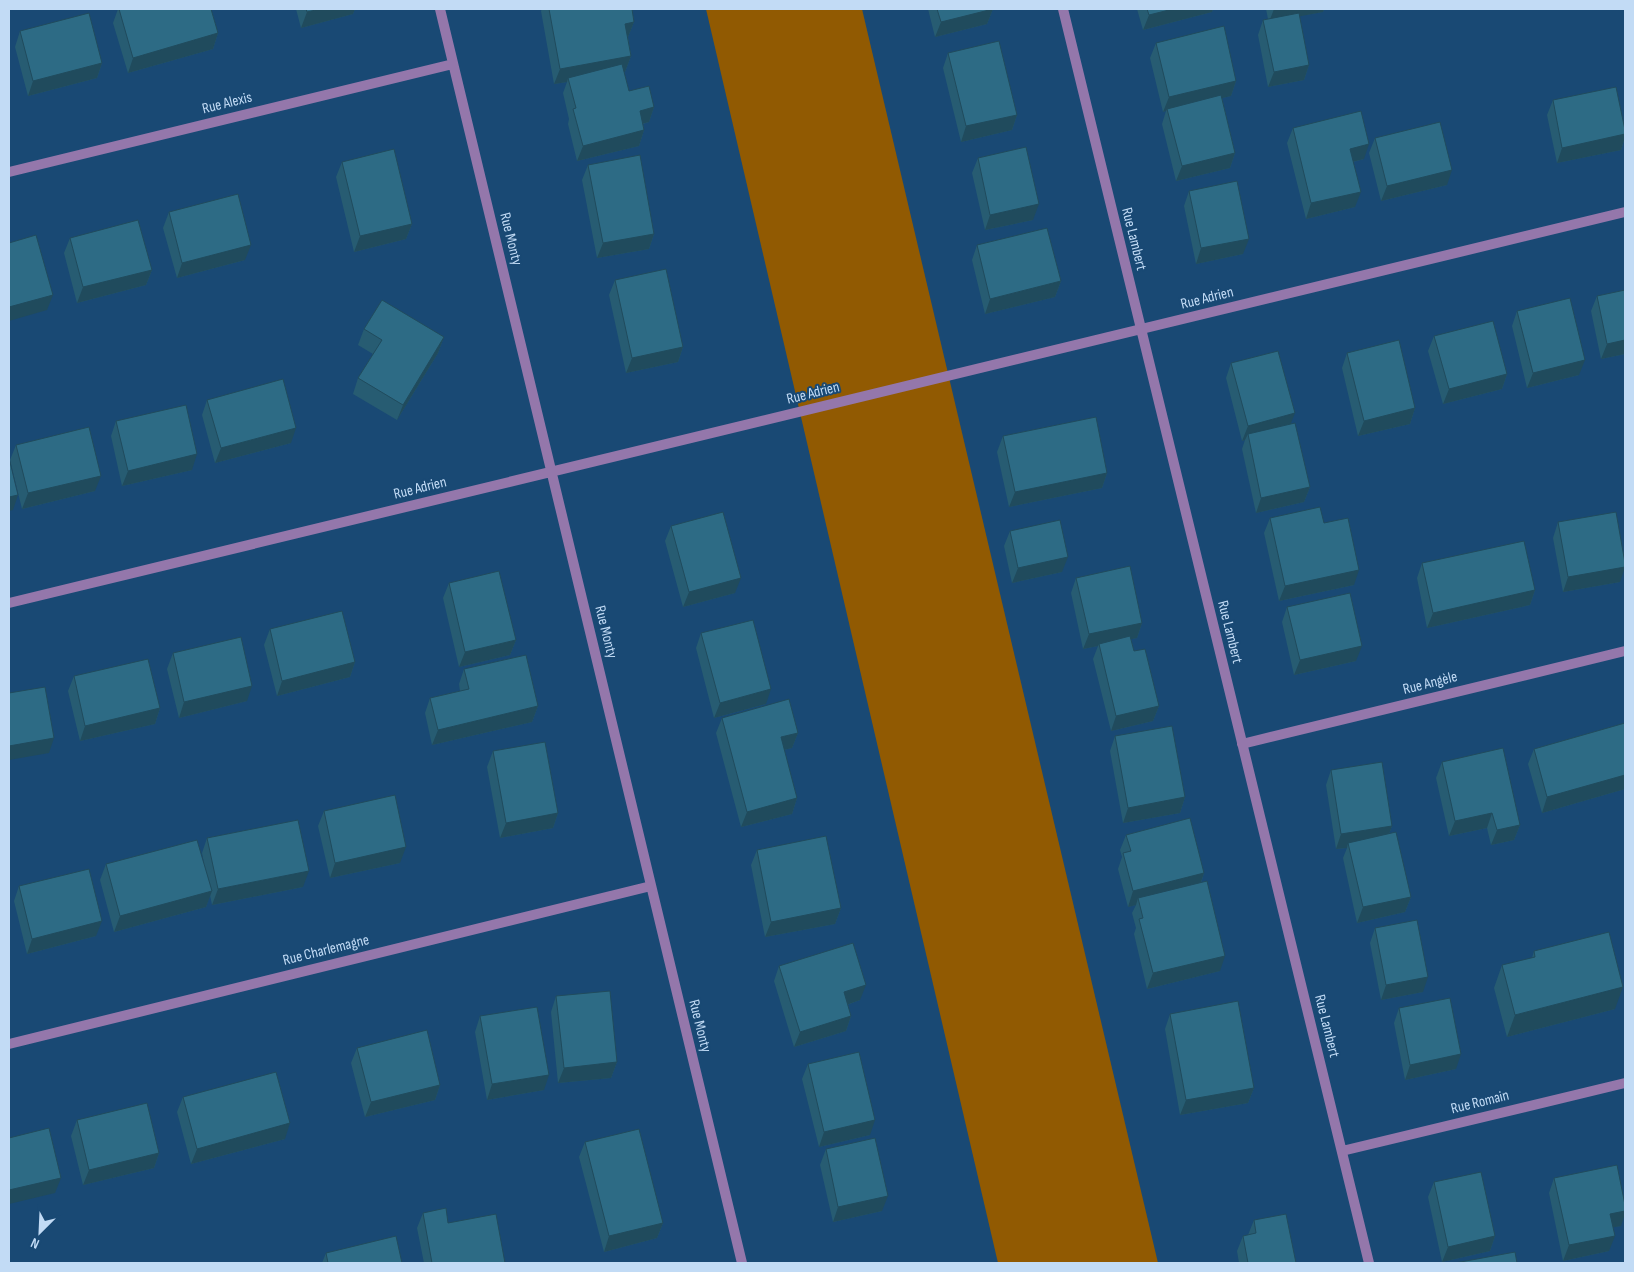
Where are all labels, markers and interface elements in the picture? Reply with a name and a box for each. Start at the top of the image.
street label: Rue Alexis [200,88,254,118]
street label: Rue Lambert [1117,206,1151,273]
street label: Rue Monty [495,211,527,268]
street label: Rue Adrien [1179,282,1235,314]
street label: Rue Adrien [785,377,841,409]
street label: Rue Adrien [392,472,448,504]
street label: Rue Lambert [1213,599,1247,666]
street label: Rue Monty [590,604,622,661]
street label: Rue Angèle [1401,667,1459,699]
street label: Rue Charlemagne [281,930,371,970]
street label: Rue Lambert [1310,993,1344,1060]
street label: Rue Monty [684,998,716,1055]
street label: Rue Romain [1449,1086,1511,1118]
north arrow [15,1207,65,1257]
text: N [28,1234,42,1253]

